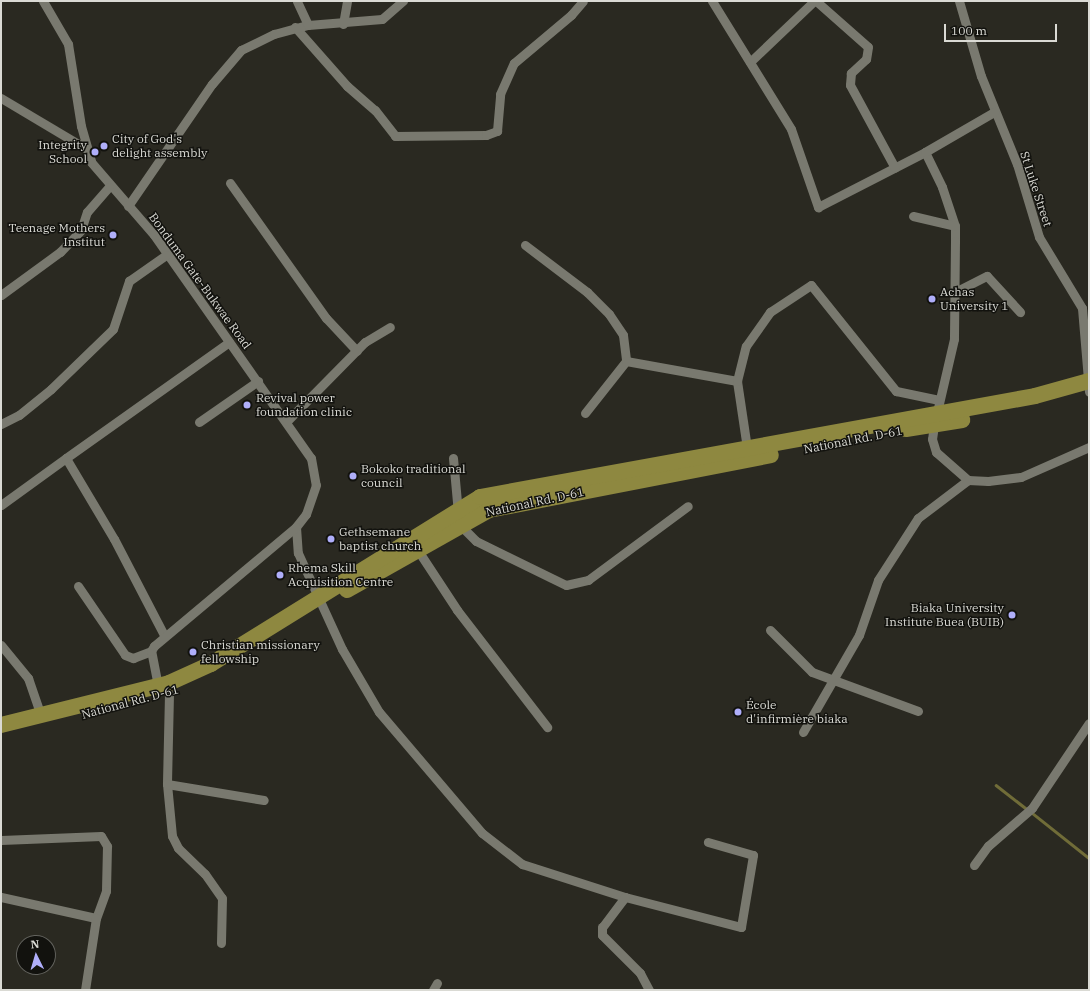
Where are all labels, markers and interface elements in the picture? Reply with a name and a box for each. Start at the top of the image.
scale bar [946,16,1059,42]
text: 100 m [951,23,987,38]
place label: City of God's delight assembly [112,132,207,160]
place label: Integrity School [38,138,87,166]
marker: City of God's delight assembly [99,141,109,151]
marker: Integrity School [90,147,100,157]
street label: St Luke Street [1017,150,1055,228]
street label: Bonduma Gate-Bukwae Road [146,210,254,352]
place label: Teenage Mothers Institut [8,221,105,249]
marker: Teenage Mothers Institut [108,230,118,240]
place label: Achas University 1 [940,285,1009,313]
marker: Achas University 1 [927,294,937,304]
place label: Revival power foundation clinic [256,391,352,419]
marker: Revival power foundation clinic [241,399,253,411]
street label: National Rd. D-61 [802,423,904,457]
place label: Bokoko traditional council [361,462,466,490]
marker: Bokoko traditional council [348,471,358,481]
street label: National Rd. D-61 [484,485,586,519]
place label: Gethsemane baptist church [339,525,421,553]
marker: Gethsemane baptist church [326,534,336,544]
place label: Rhema Skill Acquisition Centre [288,561,393,589]
marker: Rhema Skill Acquisition Centre [275,570,285,580]
place label: Biaka University Institute Buea (BUIB) [885,601,1004,629]
marker: Biaka University Institute Buea (BUIB) [1007,610,1017,620]
place label: Christian missionary fellowship [201,638,320,666]
marker: Christian missionary fellowship [188,647,198,657]
street label: National Rd. D-61 [80,682,180,722]
place label: École d'infirmière biaka [746,698,848,726]
marker: École d'infirmière biaka [733,707,743,717]
north arrow [16,935,56,975]
text: N [30,937,40,951]

